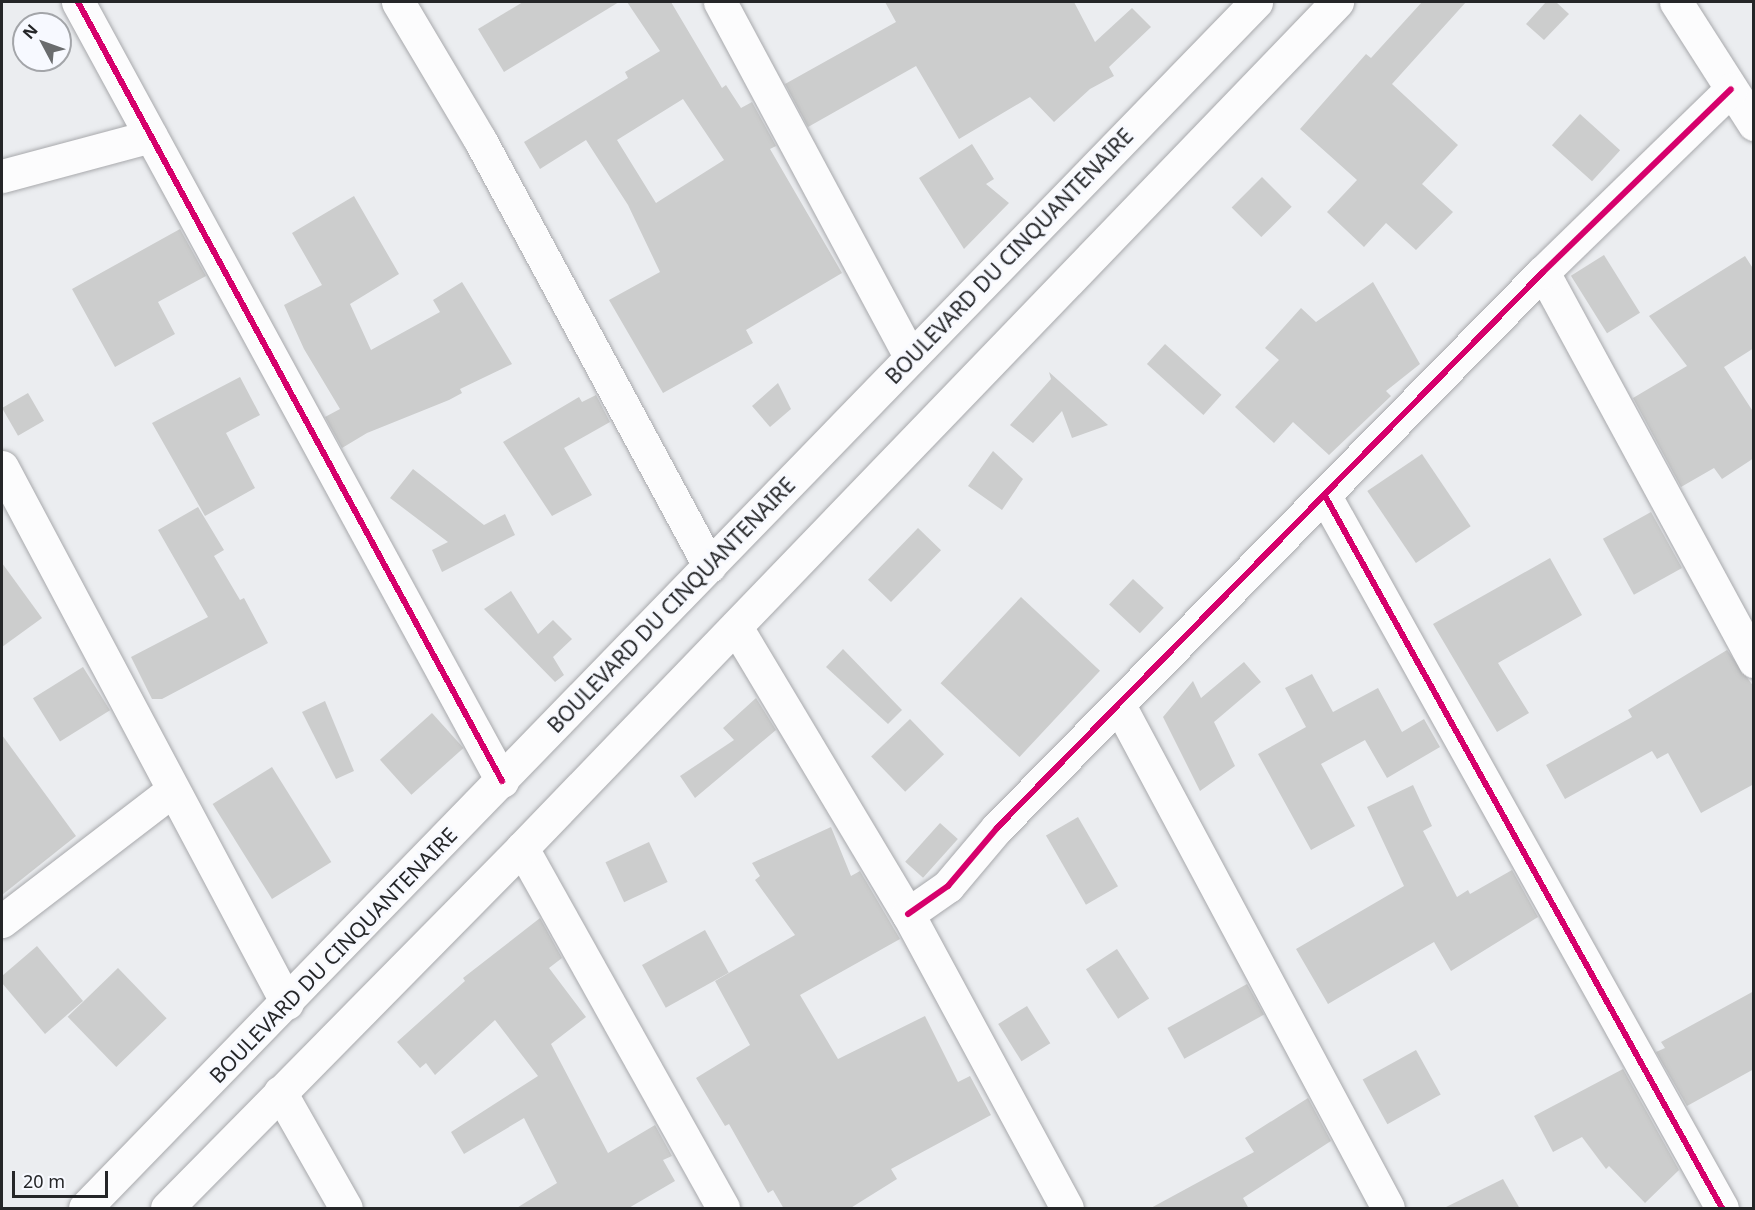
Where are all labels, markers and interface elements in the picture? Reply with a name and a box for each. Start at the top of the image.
north arrow [12,12,72,72]
text: N [17,19,42,44]
street label: BOULEVARD DU CINQUANTENAIRE [880,123,1138,389]
street label: BOULEVARD DU CINQUANTENAIRE [542,472,800,738]
street label: BOULEVARD DU CINQUANTENAIRE [204,822,462,1088]
scale bar [15,1159,111,1197]
text: 20 m [23,1169,65,1193]

